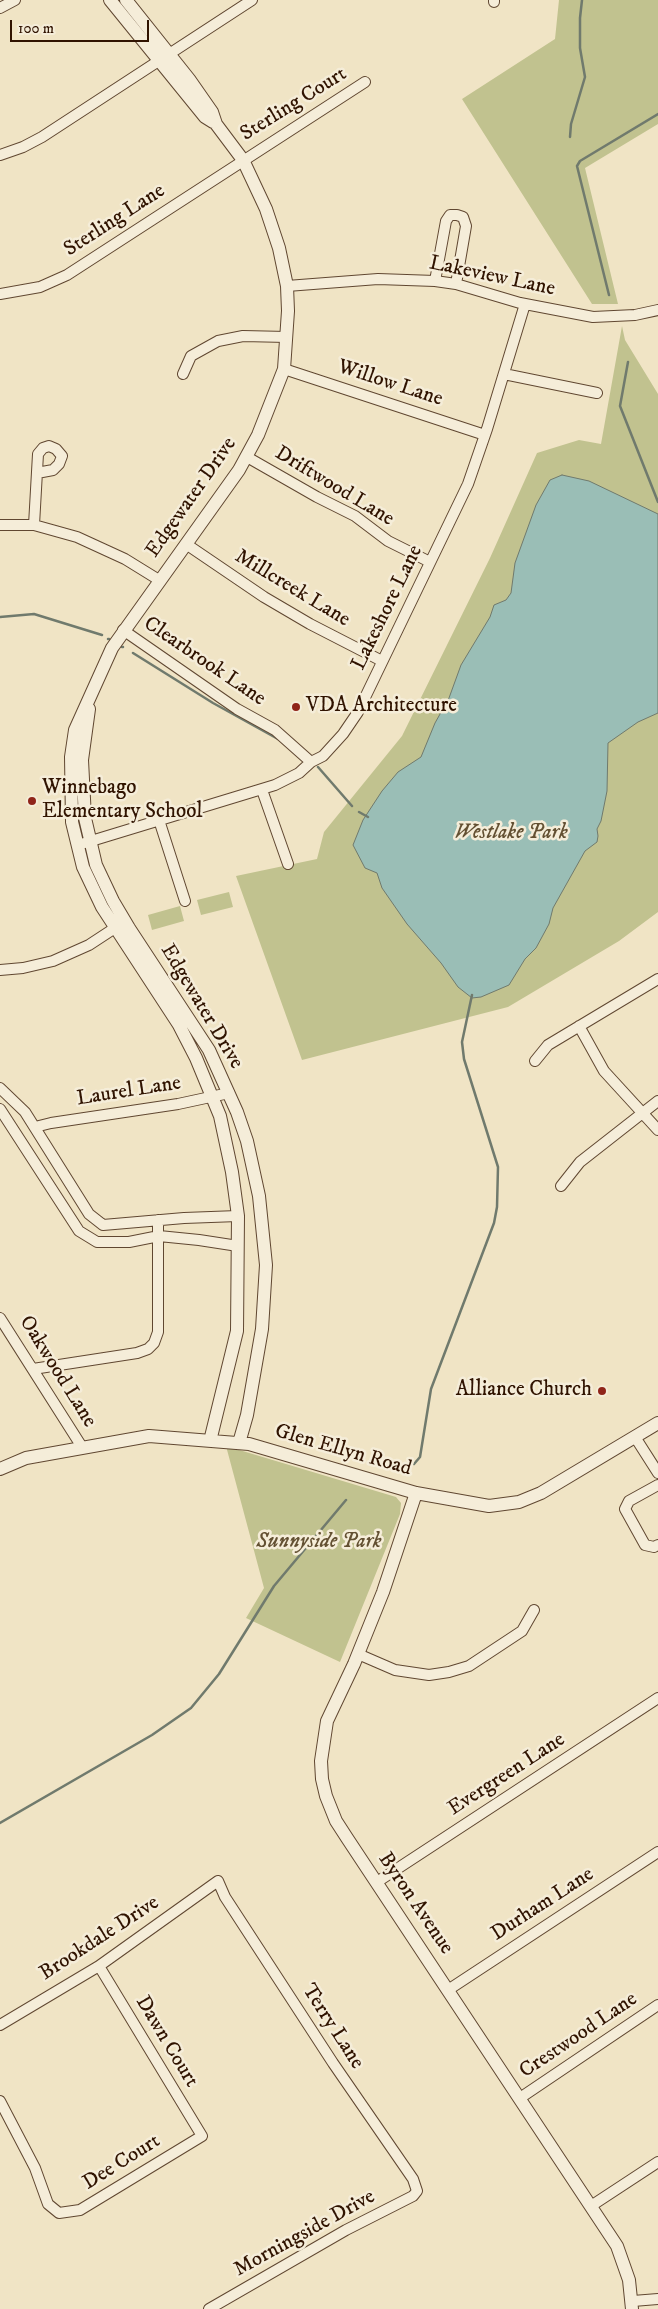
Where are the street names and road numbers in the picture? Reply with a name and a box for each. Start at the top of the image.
street label: Sterling Court [236,62,352,148]
street label: Sterling Lane [60,179,170,263]
street label: Lakeview Lane [427,251,557,303]
street label: Willow Lane [334,355,446,413]
street label: Edgewater Drive [141,433,243,563]
street label: Driftwood Lane [270,442,398,532]
street label: Lakeshore Lane [347,541,429,675]
street label: Millcreek Lane [230,545,354,633]
street label: Clearbrook Lane [138,612,270,712]
street label: Edgewater Drive [154,940,248,1074]
street label: Laurel Lane [75,1071,183,1113]
street label: Oakwood Lane [13,1312,101,1432]
street label: Glen Ellyn Road [272,1419,414,1483]
street label: Evergreen Lane [444,1728,570,1822]
street label: Byron Avenue [372,1848,458,1960]
street label: Durham Lane [487,1862,599,1948]
street label: Brookdale Drive [36,1891,164,1987]
street label: Terry Lane [295,1980,369,2074]
street label: Crestwood Lane [515,1987,643,2085]
street label: Dawn Court [129,1992,203,2092]
street label: Dee Court [79,2129,165,2197]
street label: Morningside Drive [230,2185,380,2283]

